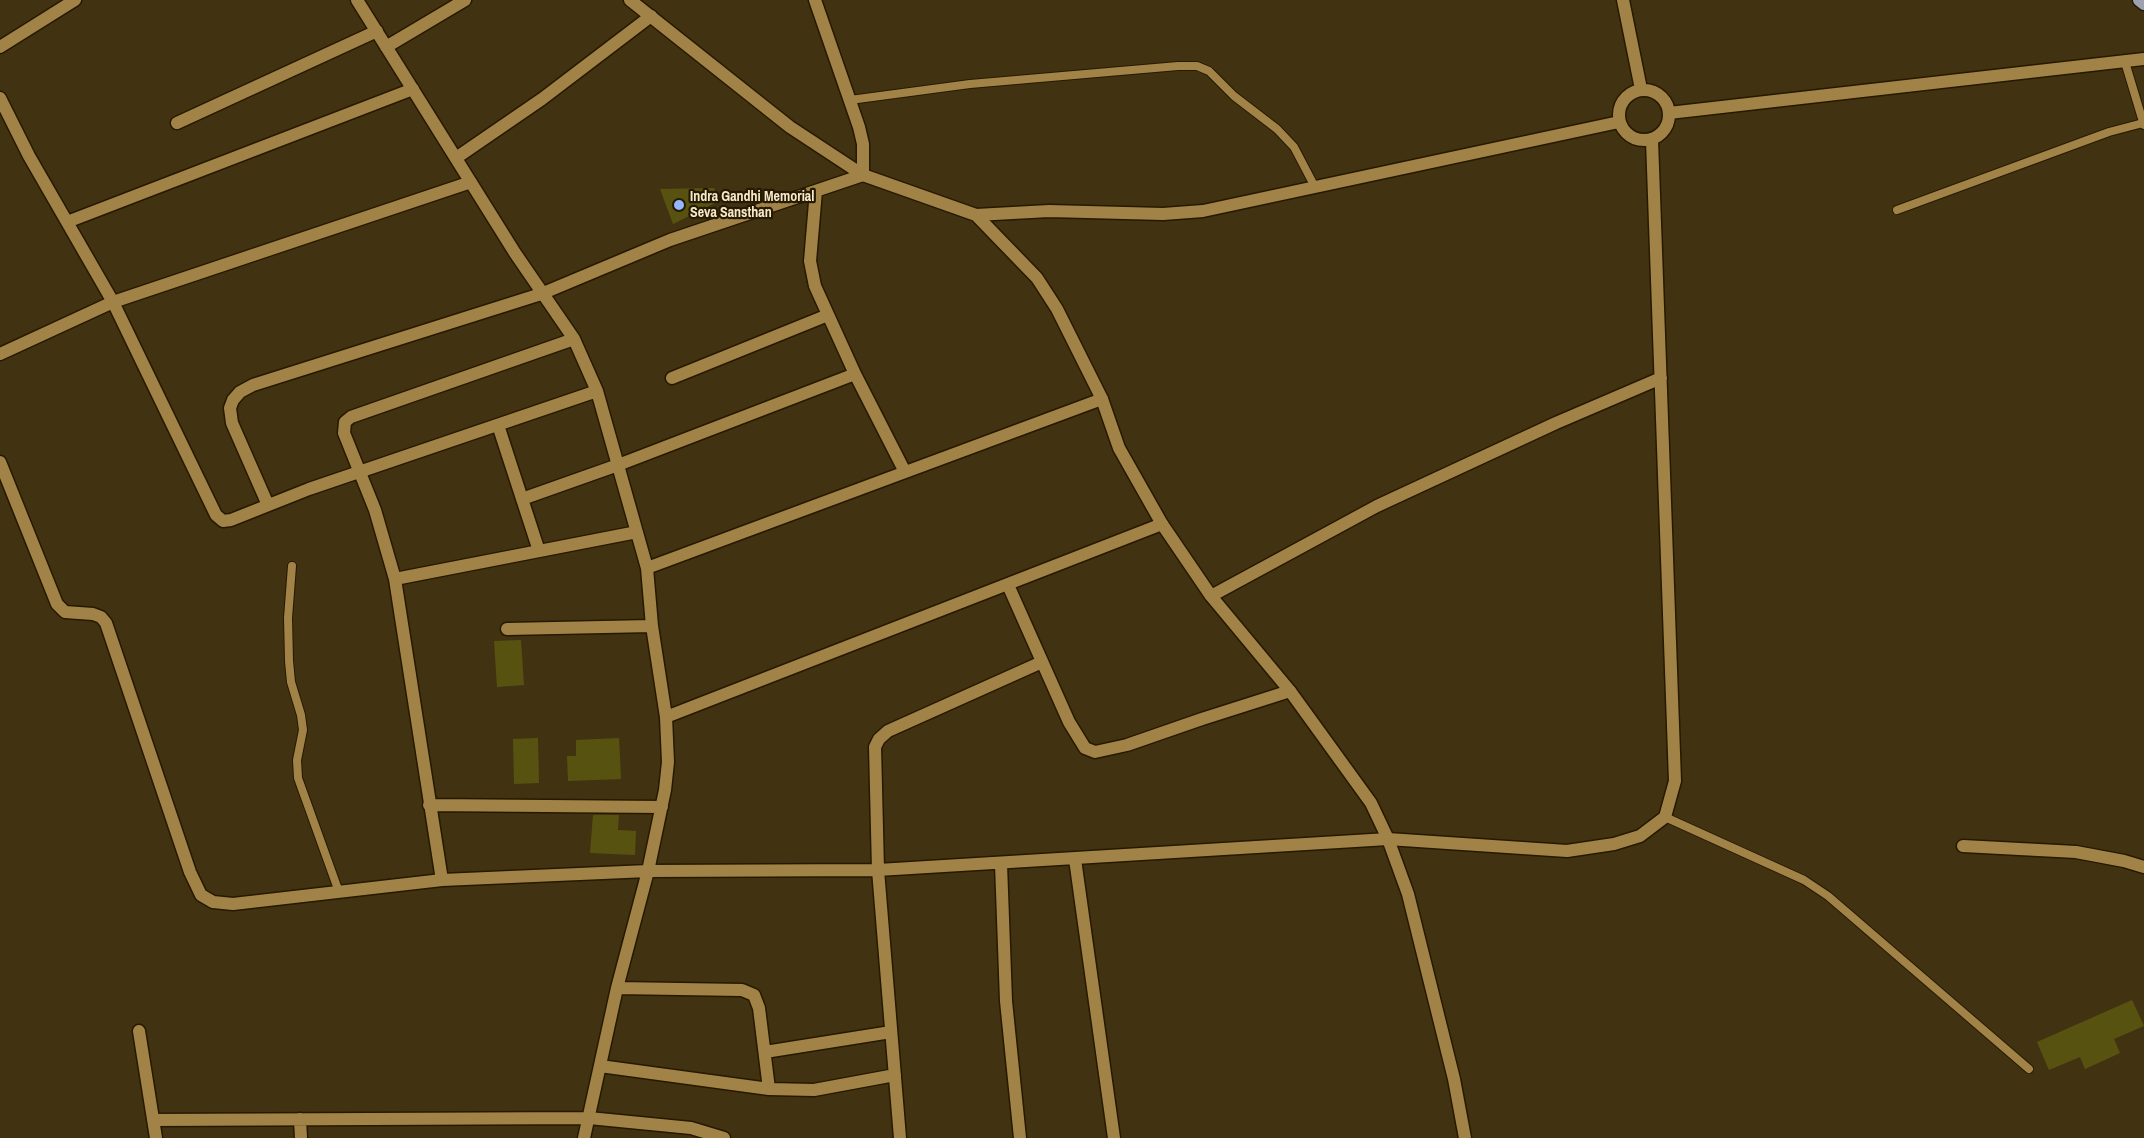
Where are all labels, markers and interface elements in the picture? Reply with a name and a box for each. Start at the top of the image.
place label: Indra Gandhi Memorial Seva Sansthan [690,189,814,222]
marker: Indra Gandhi Memorial Seva Sansthan [672,198,686,212]

